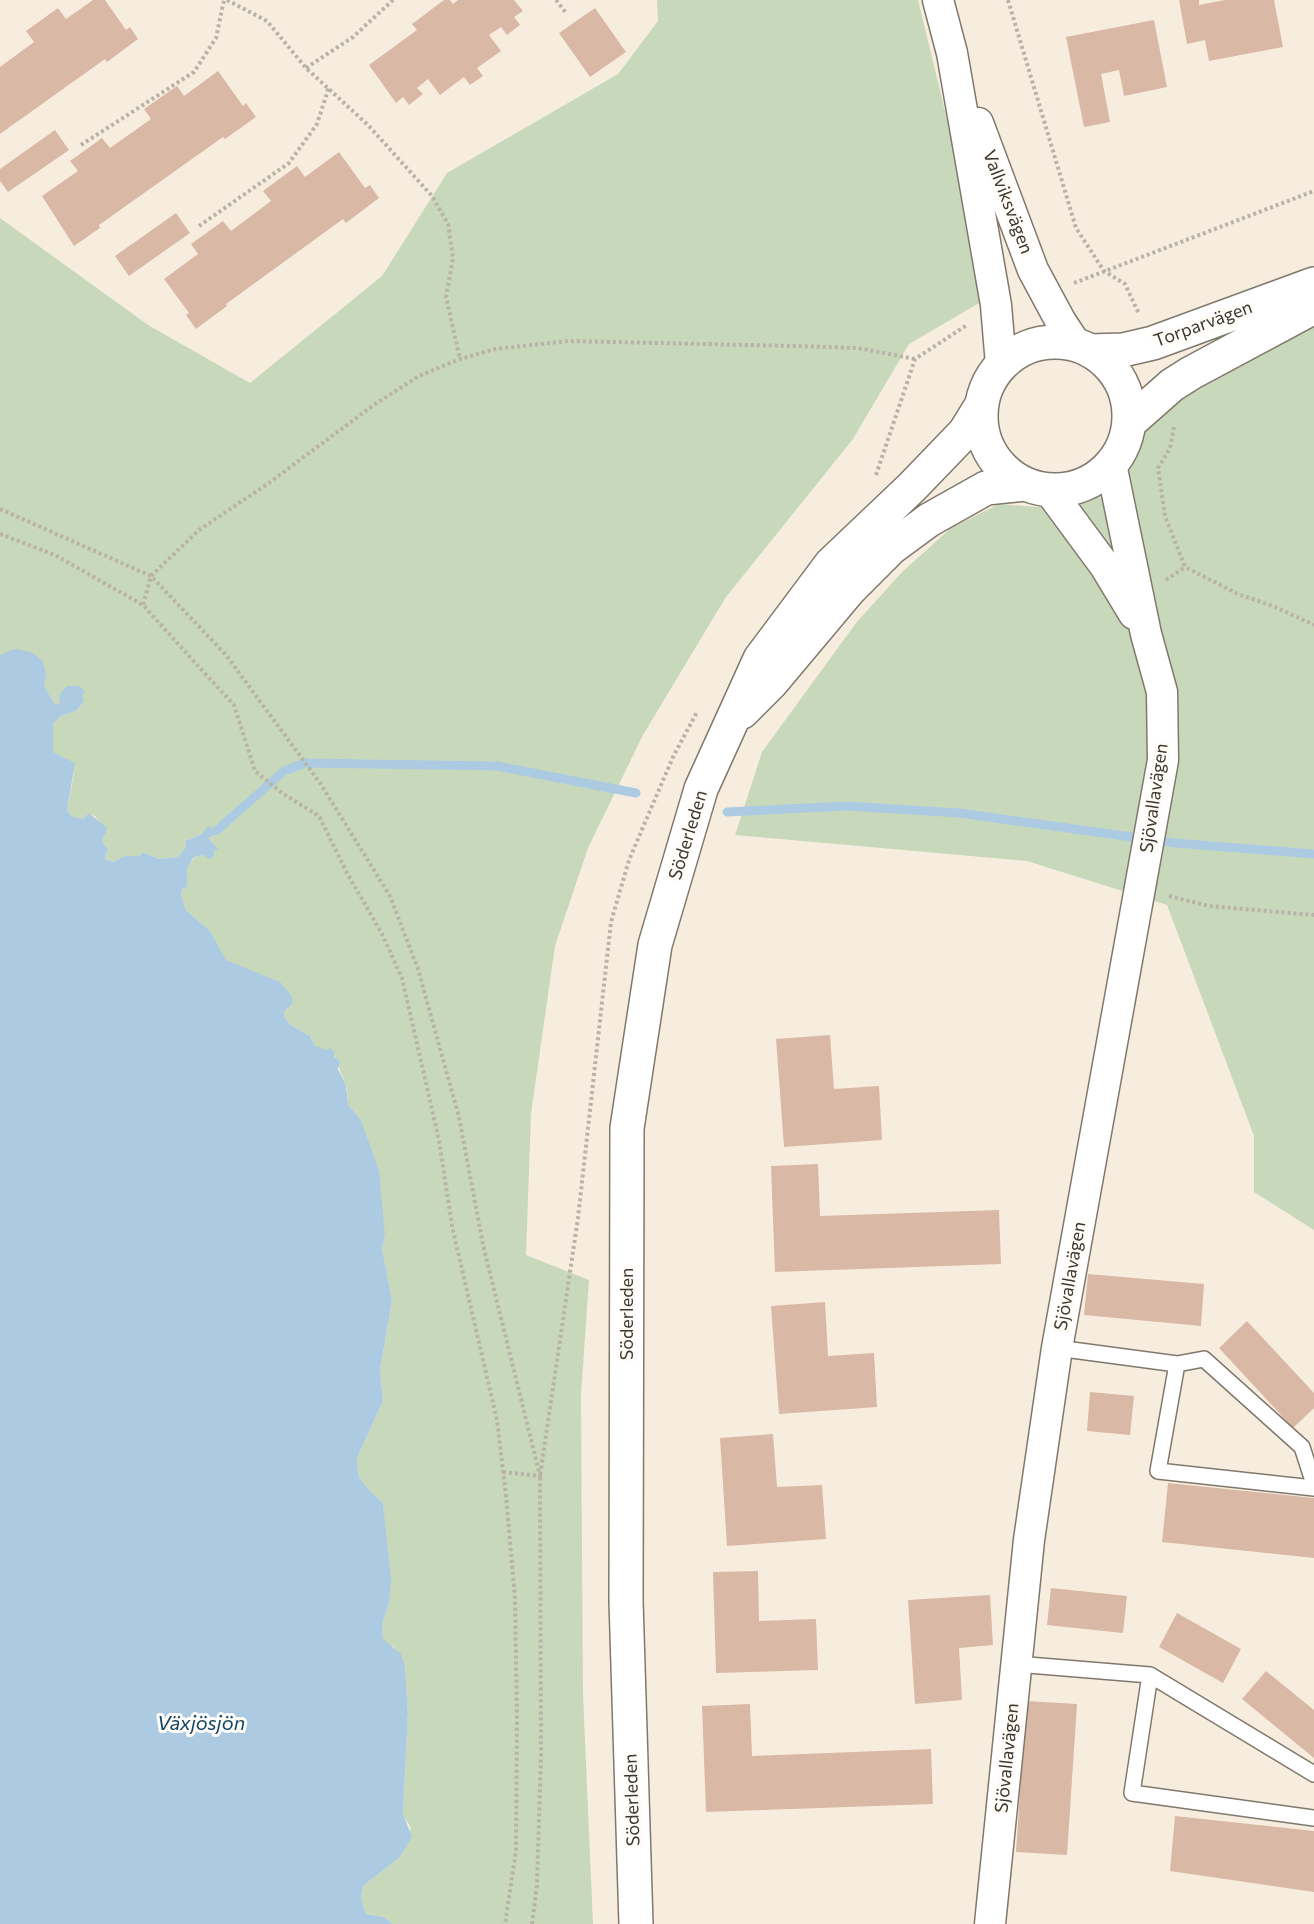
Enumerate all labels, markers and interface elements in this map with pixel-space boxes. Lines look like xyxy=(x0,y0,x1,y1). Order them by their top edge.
street label: Vallviksvägen xyxy=(978,147,1038,257)
street label: Torparvägen xyxy=(1151,296,1255,352)
street label: Sjövallavägen xyxy=(1136,742,1172,854)
street label: Söderleden xyxy=(664,788,712,882)
street label: Sjövallavägen xyxy=(1050,1220,1090,1332)
street label: Söderleden xyxy=(616,1268,638,1360)
street label: Sjövallavägen xyxy=(991,1702,1023,1814)
water label: Växjösjön xyxy=(157,1711,245,1735)
street label: Söderleden xyxy=(620,1753,644,1847)

